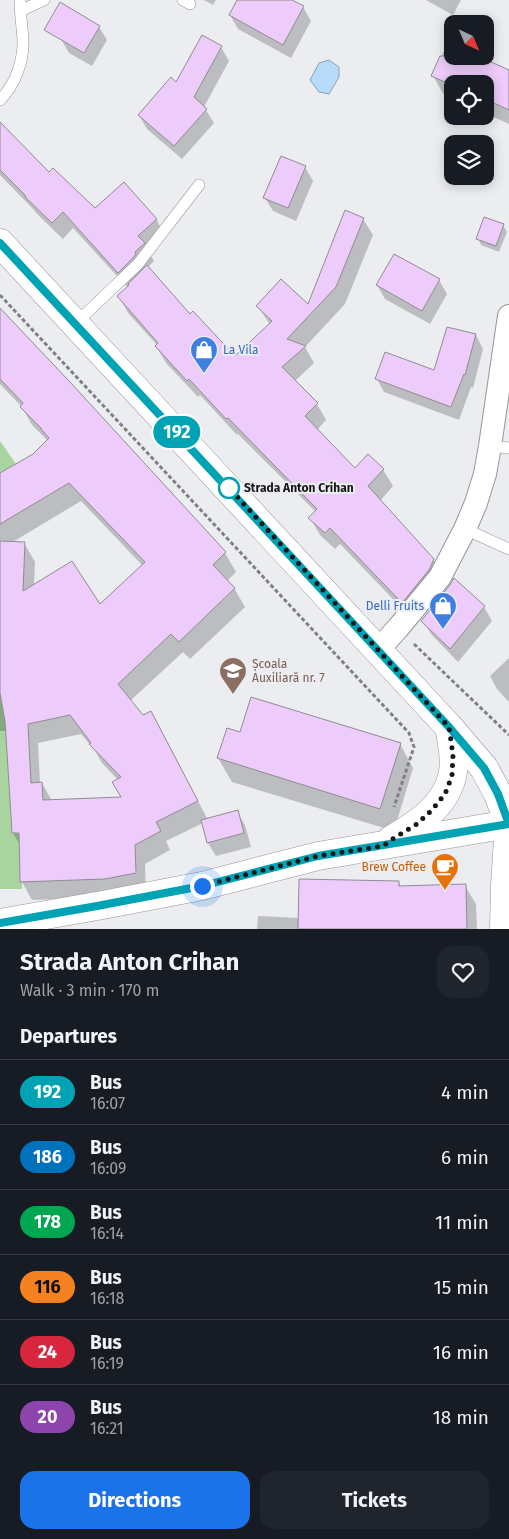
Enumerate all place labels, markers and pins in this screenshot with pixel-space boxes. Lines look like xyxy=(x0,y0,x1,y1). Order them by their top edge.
shop icon: La Vila xyxy=(189,335,219,374)
place label: La Vila xyxy=(223,343,259,357)
marker: Strada Anton Crihan xyxy=(218,477,240,499)
place label: Strada Anton Crihan xyxy=(244,481,354,495)
shop icon: Delli Fruits xyxy=(428,591,458,630)
place label: Delli Fruits xyxy=(366,599,424,613)
school or university icon: Școala Auxiliară nr. 7 xyxy=(218,656,248,695)
place label: Școala Auxiliară nr. 7 xyxy=(252,657,325,685)
cafe icon: Brew Coffee xyxy=(430,852,460,891)
place label: Brew Coffee xyxy=(362,860,426,874)

